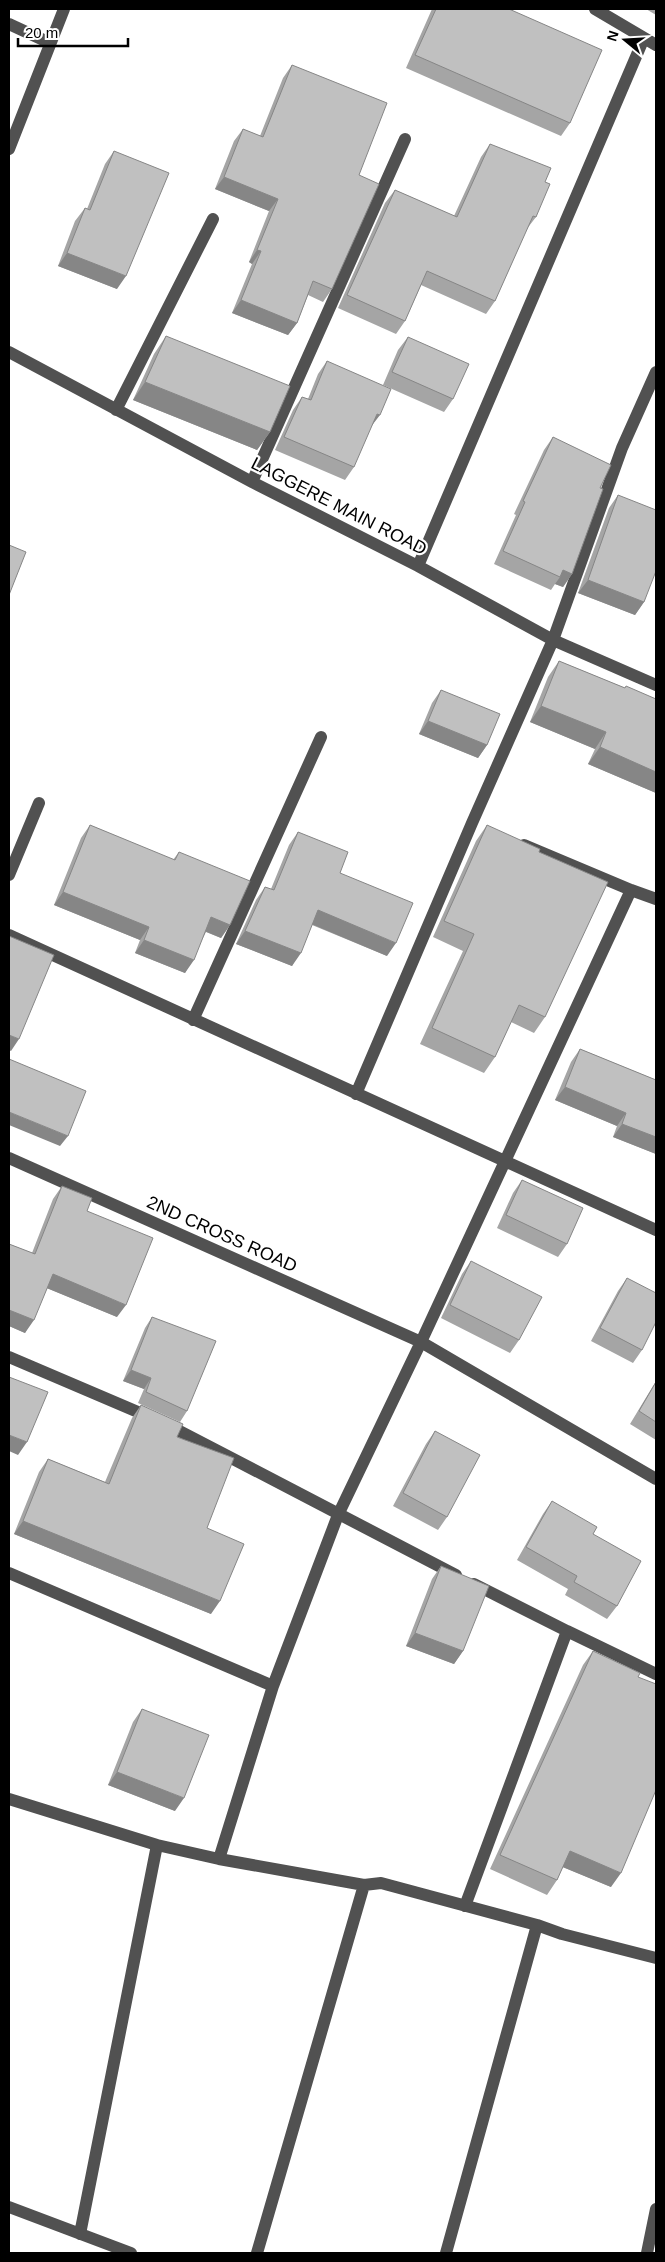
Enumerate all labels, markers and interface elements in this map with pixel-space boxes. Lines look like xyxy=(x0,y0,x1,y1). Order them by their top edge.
scale bar xyxy=(18,15,128,47)
north arrow xyxy=(600,15,650,65)
text: 20 m xyxy=(25,24,58,41)
text: N xyxy=(603,29,622,43)
street label: LAGGERE MAIN ROAD xyxy=(248,453,430,559)
street label: 2ND CROSS ROAD xyxy=(144,1192,300,1276)

